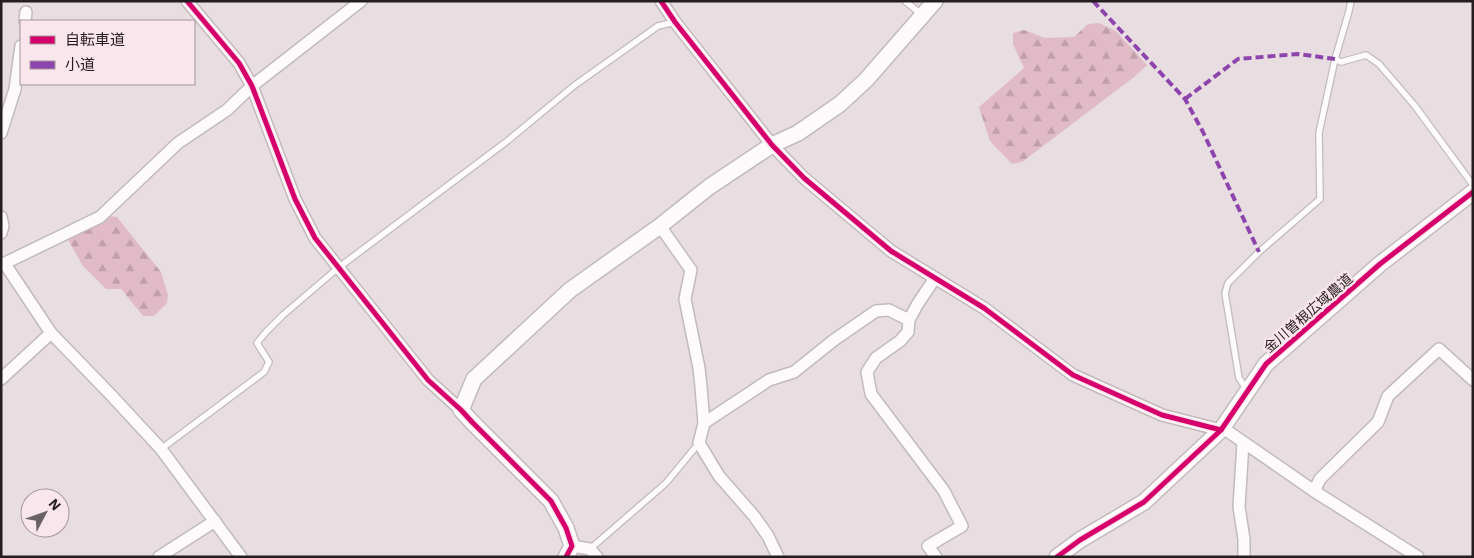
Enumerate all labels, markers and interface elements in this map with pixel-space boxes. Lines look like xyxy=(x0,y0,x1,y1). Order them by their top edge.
legend xyxy=(20,20,195,85)
text: 自転車道 xyxy=(65,30,125,49)
text: 小道 xyxy=(65,55,95,74)
street label: 金川曽根広域農道 xyxy=(1260,269,1356,357)
north arrow xyxy=(20,488,70,538)
text: N xyxy=(45,495,65,514)

